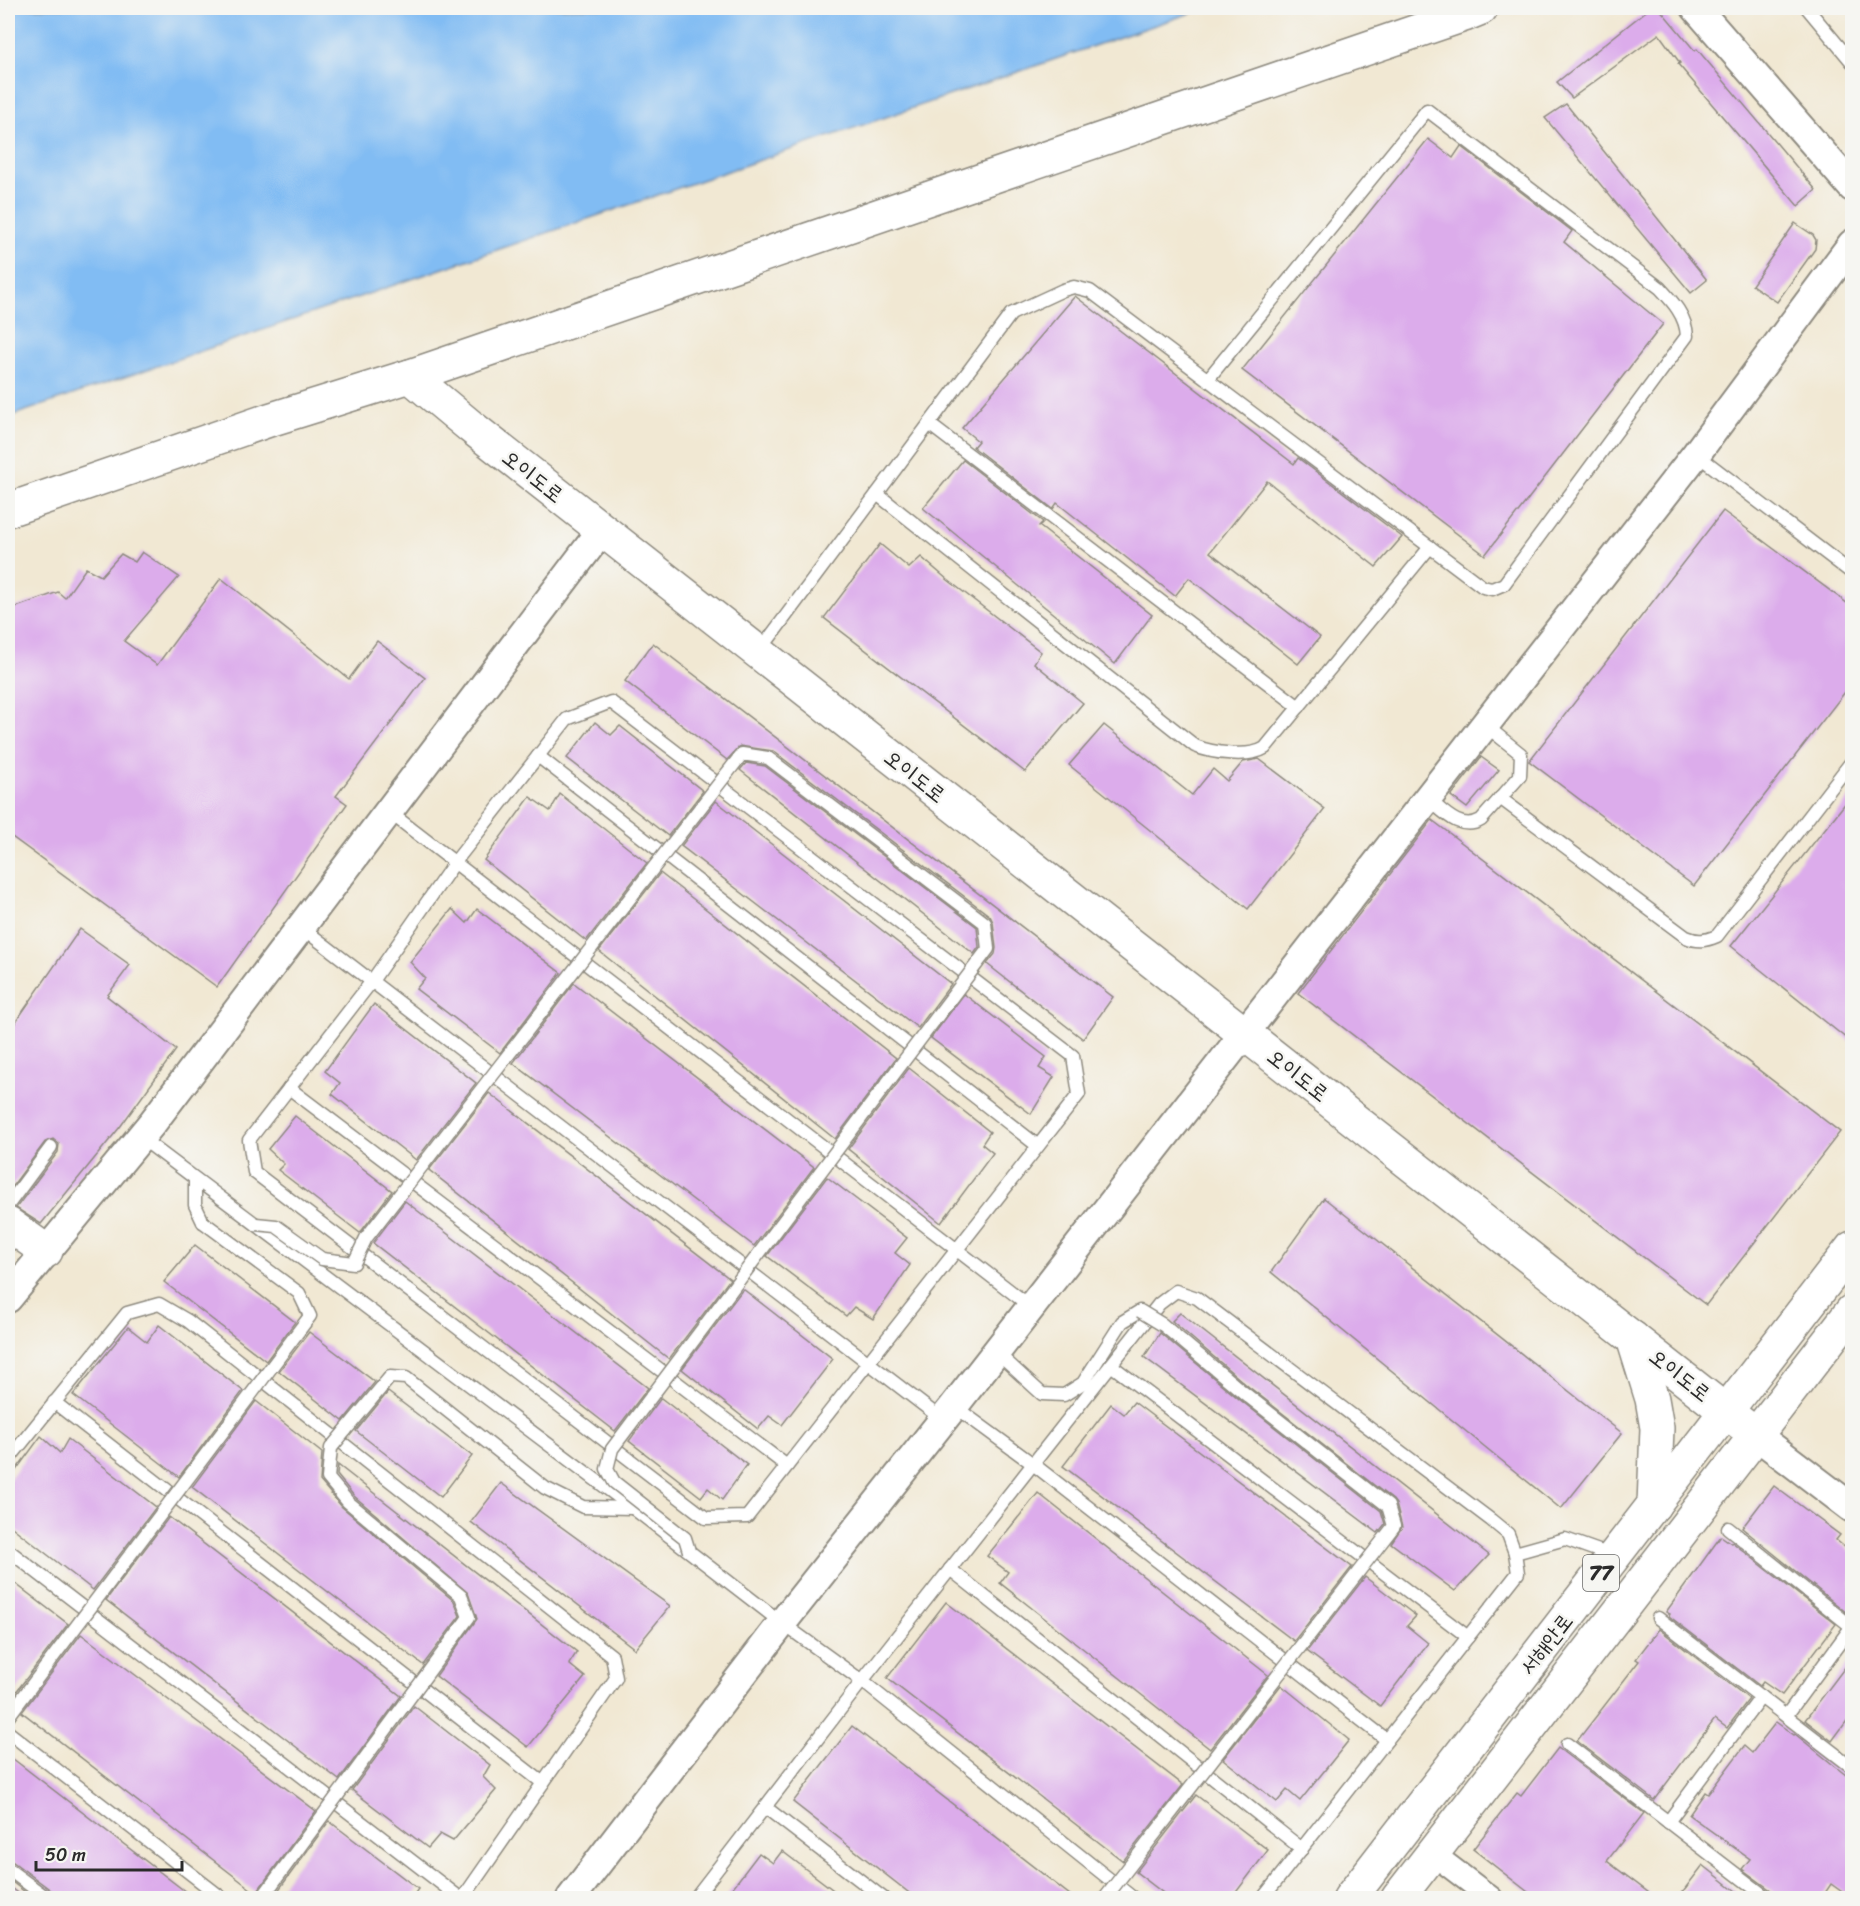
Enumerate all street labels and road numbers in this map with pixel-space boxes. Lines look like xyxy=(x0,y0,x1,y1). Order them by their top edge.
street label: 오이도로 xyxy=(493,439,573,513)
street label: 오이도로 xyxy=(875,739,955,813)
street label: 오이도로 xyxy=(1258,1038,1338,1112)
street label: 오이도로 xyxy=(1640,1338,1720,1412)
road number: 77 xyxy=(1583,1555,1619,1591)
street label: 서해안로 xyxy=(1509,1604,1583,1684)

